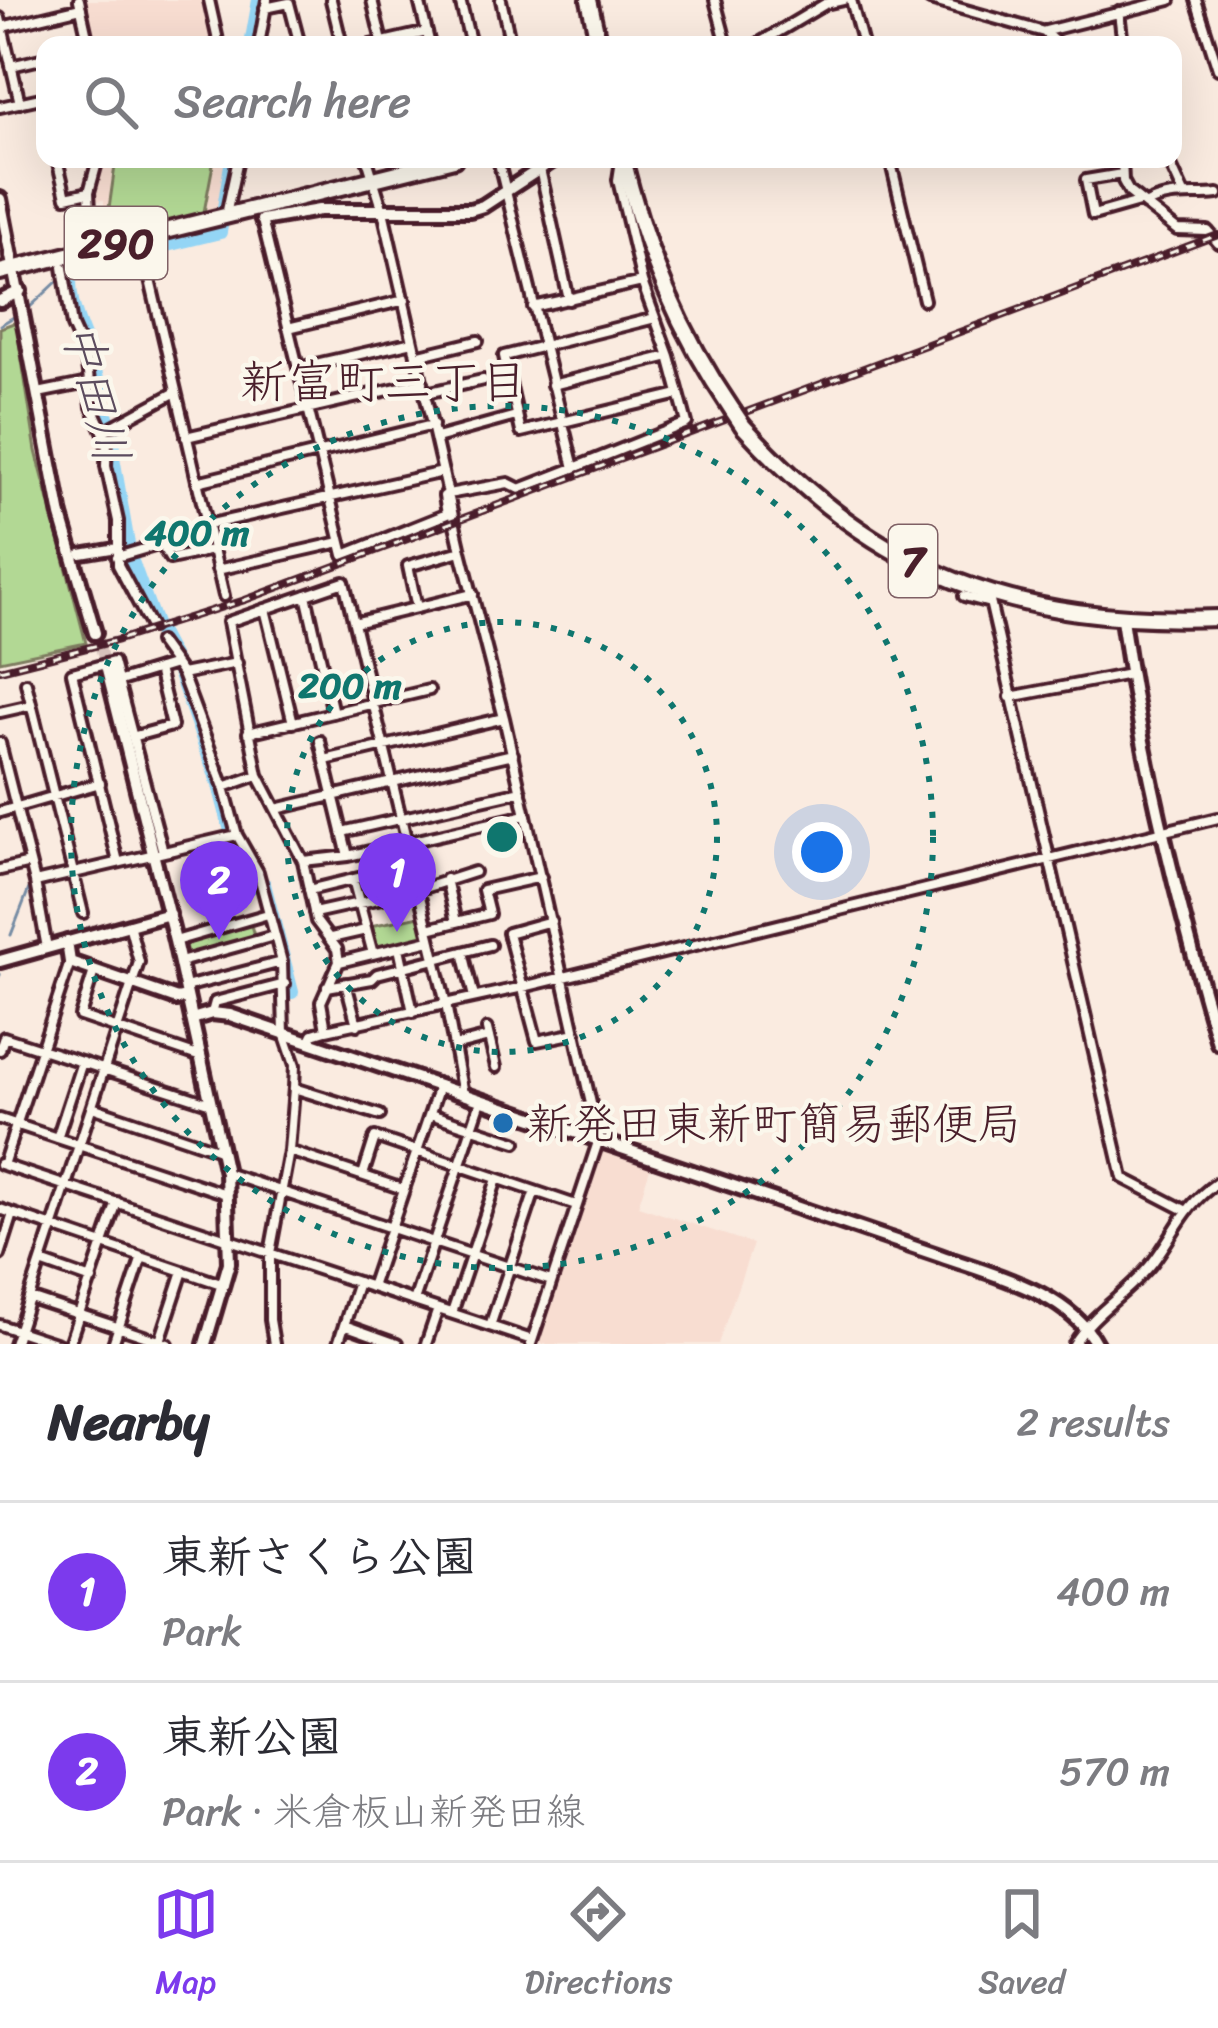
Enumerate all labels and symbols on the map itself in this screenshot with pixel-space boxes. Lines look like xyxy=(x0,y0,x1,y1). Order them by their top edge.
road number: 290 xyxy=(65,207,167,279)
water label: 中田川 xyxy=(38,312,155,472)
district label: 新富町三丁目 xyxy=(240,339,528,424)
text: 400 m xyxy=(144,501,250,565)
road number: 7 xyxy=(889,525,937,597)
text: 200 m xyxy=(298,654,402,718)
centre of rings xyxy=(481,816,523,858)
your location xyxy=(792,822,852,882)
pin: 1 xyxy=(358,833,436,932)
pin: 2 xyxy=(180,841,258,940)
place label: 新発田東新町簡易郵便局 xyxy=(527,1084,1022,1164)
marker: 新発田東新町簡易郵便局 xyxy=(490,1110,516,1136)

